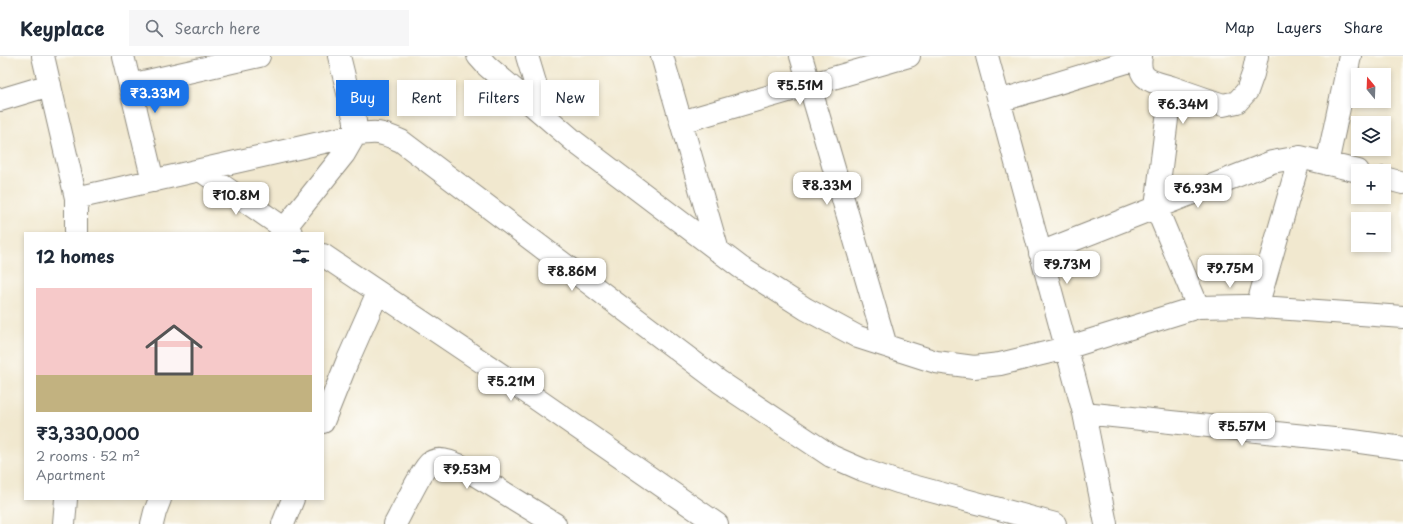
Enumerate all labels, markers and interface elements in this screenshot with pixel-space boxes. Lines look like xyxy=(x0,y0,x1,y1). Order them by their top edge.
search box xyxy=(129,10,409,46)
text: Keyplace xyxy=(20,14,105,42)
text: Search here xyxy=(175,16,260,39)
icon: search xyxy=(143,17,165,39)
text: Map xyxy=(1225,17,1255,38)
text: Layers xyxy=(1277,17,1322,38)
text: Share xyxy=(1344,17,1383,38)
north arrow xyxy=(1351,68,1391,108)
map controls xyxy=(1351,68,1391,252)
pin: ₹5.51M xyxy=(767,72,833,106)
text: ₹5.51M xyxy=(777,75,823,94)
pin: ₹3.33M xyxy=(122,80,188,114)
chip: Buy xyxy=(336,80,389,116)
chip: Rent xyxy=(397,80,456,116)
chip: Filters xyxy=(464,80,533,116)
chip: New xyxy=(541,80,599,116)
text: ₹3.33M xyxy=(130,83,180,102)
pin: ₹6.34M xyxy=(1150,91,1216,125)
text: ₹6.34M xyxy=(1158,94,1208,113)
button: layers xyxy=(1351,116,1391,156)
button: + xyxy=(1351,164,1391,204)
pin: ₹8.33M xyxy=(794,172,860,206)
text: ₹8.33M xyxy=(802,175,852,194)
pin: ₹6.93M xyxy=(1165,175,1231,209)
text: ₹6.93M xyxy=(1174,178,1222,197)
pin: ₹10.8M xyxy=(203,182,269,216)
text: ₹10.8M xyxy=(212,185,260,204)
button: − xyxy=(1351,212,1391,252)
text: 12 homes xyxy=(36,243,114,269)
icon: filters xyxy=(290,245,312,267)
pin: ₹9.73M xyxy=(1034,251,1100,285)
text: ₹9.73M xyxy=(1043,254,1091,273)
pin: ₹9.75M xyxy=(1197,255,1263,289)
pin: ₹8.86M xyxy=(539,258,605,292)
text: ₹9.75M xyxy=(1206,258,1254,277)
text: ₹8.86M xyxy=(547,261,597,280)
icon: home xyxy=(138,314,210,386)
pin: ₹5.21M xyxy=(478,368,544,402)
text: ₹5.21M xyxy=(487,371,535,390)
pin: ₹5.57M xyxy=(1209,413,1275,447)
text: ₹5.57M xyxy=(1218,416,1266,435)
text: ₹3,330,000 xyxy=(36,420,139,446)
text: 2 rooms · 52 m² xyxy=(36,446,140,465)
pin: ₹9.53M xyxy=(434,456,500,490)
text: ₹9.53M xyxy=(443,459,491,478)
text: Apartment xyxy=(36,465,105,484)

